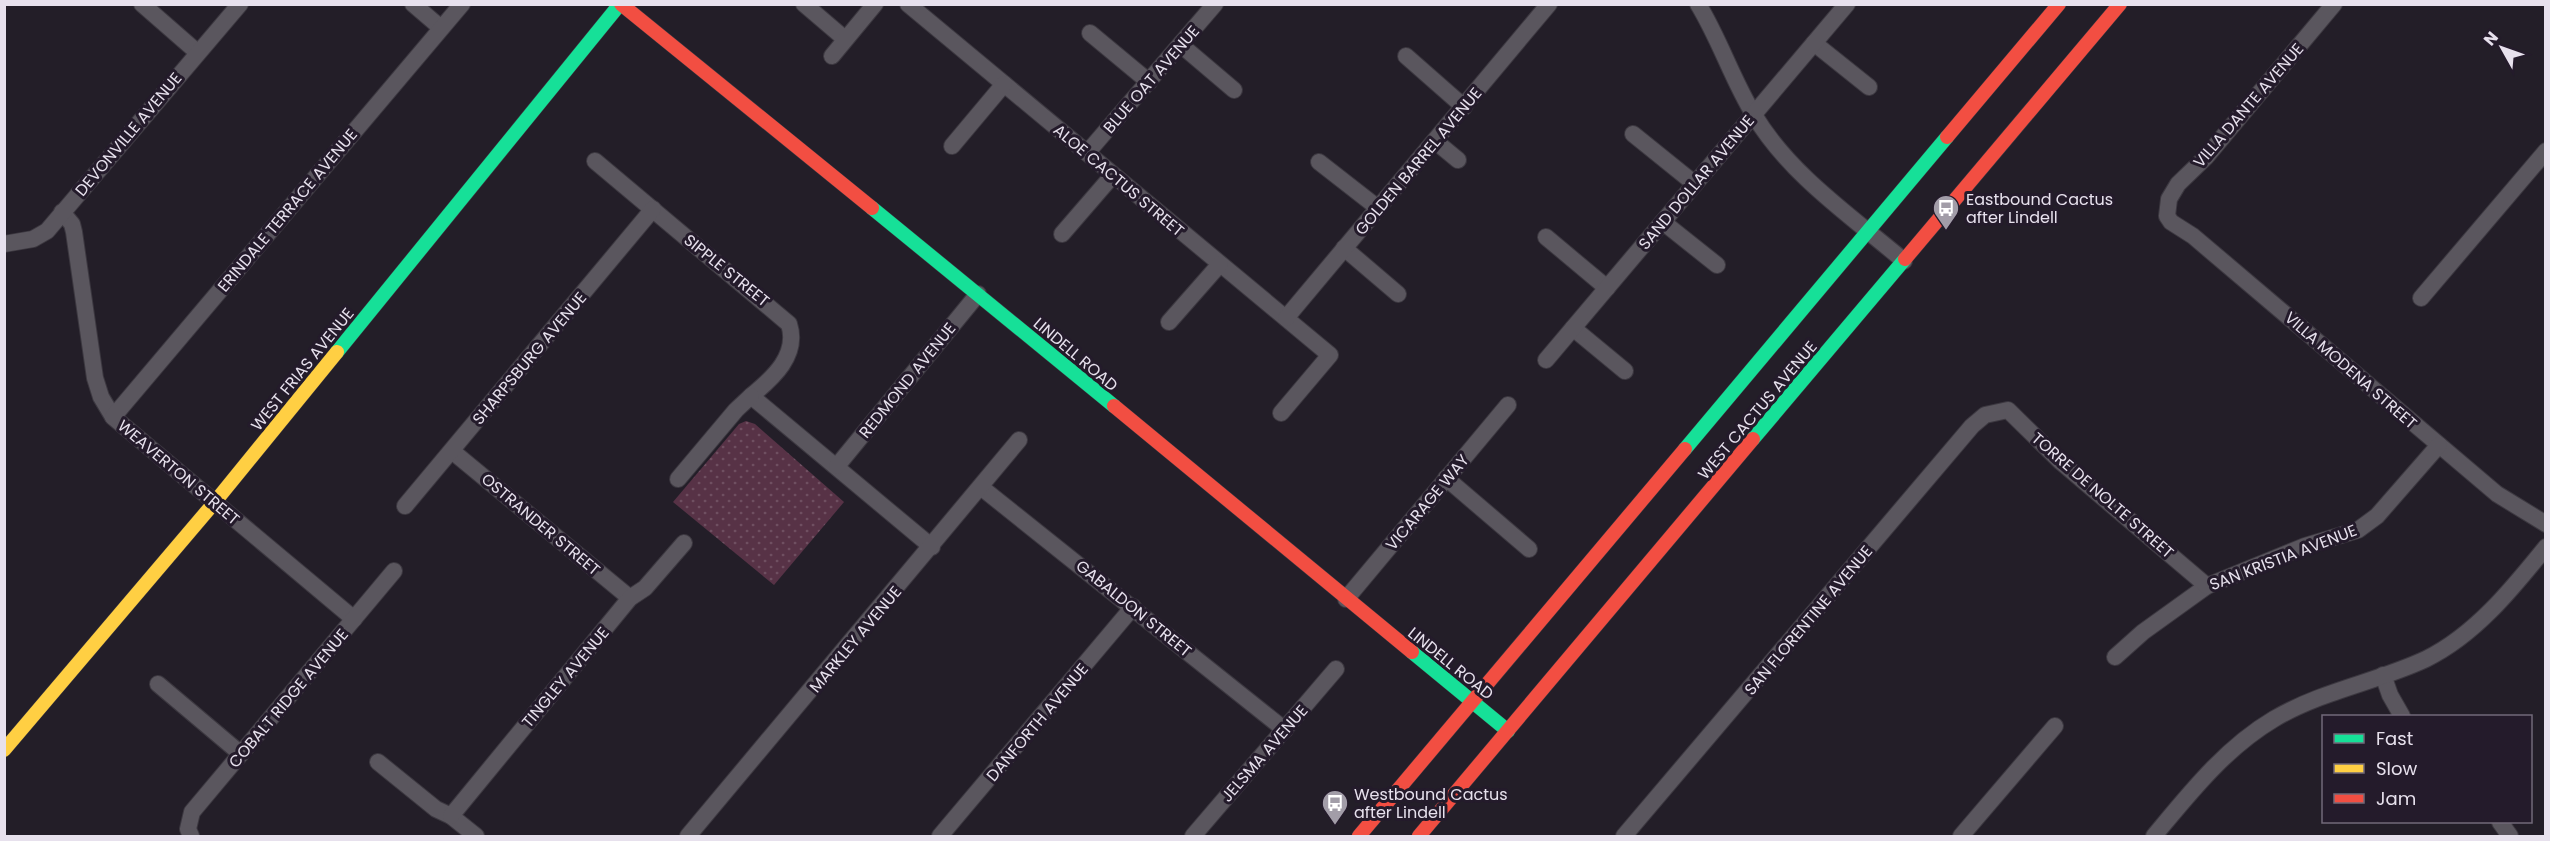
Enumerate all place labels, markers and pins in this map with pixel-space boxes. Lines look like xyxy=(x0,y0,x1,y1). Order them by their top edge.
place label: Eastbound Cactus after Lindell xyxy=(1966,188,2113,229)
bus stop icon: Eastbound Cactus after Lindell xyxy=(1931,193,1961,231)
place label: Westbound Cactus after Lindell xyxy=(1354,783,1508,824)
bus stop icon: Westbound Cactus after Lindell xyxy=(1320,788,1350,826)

